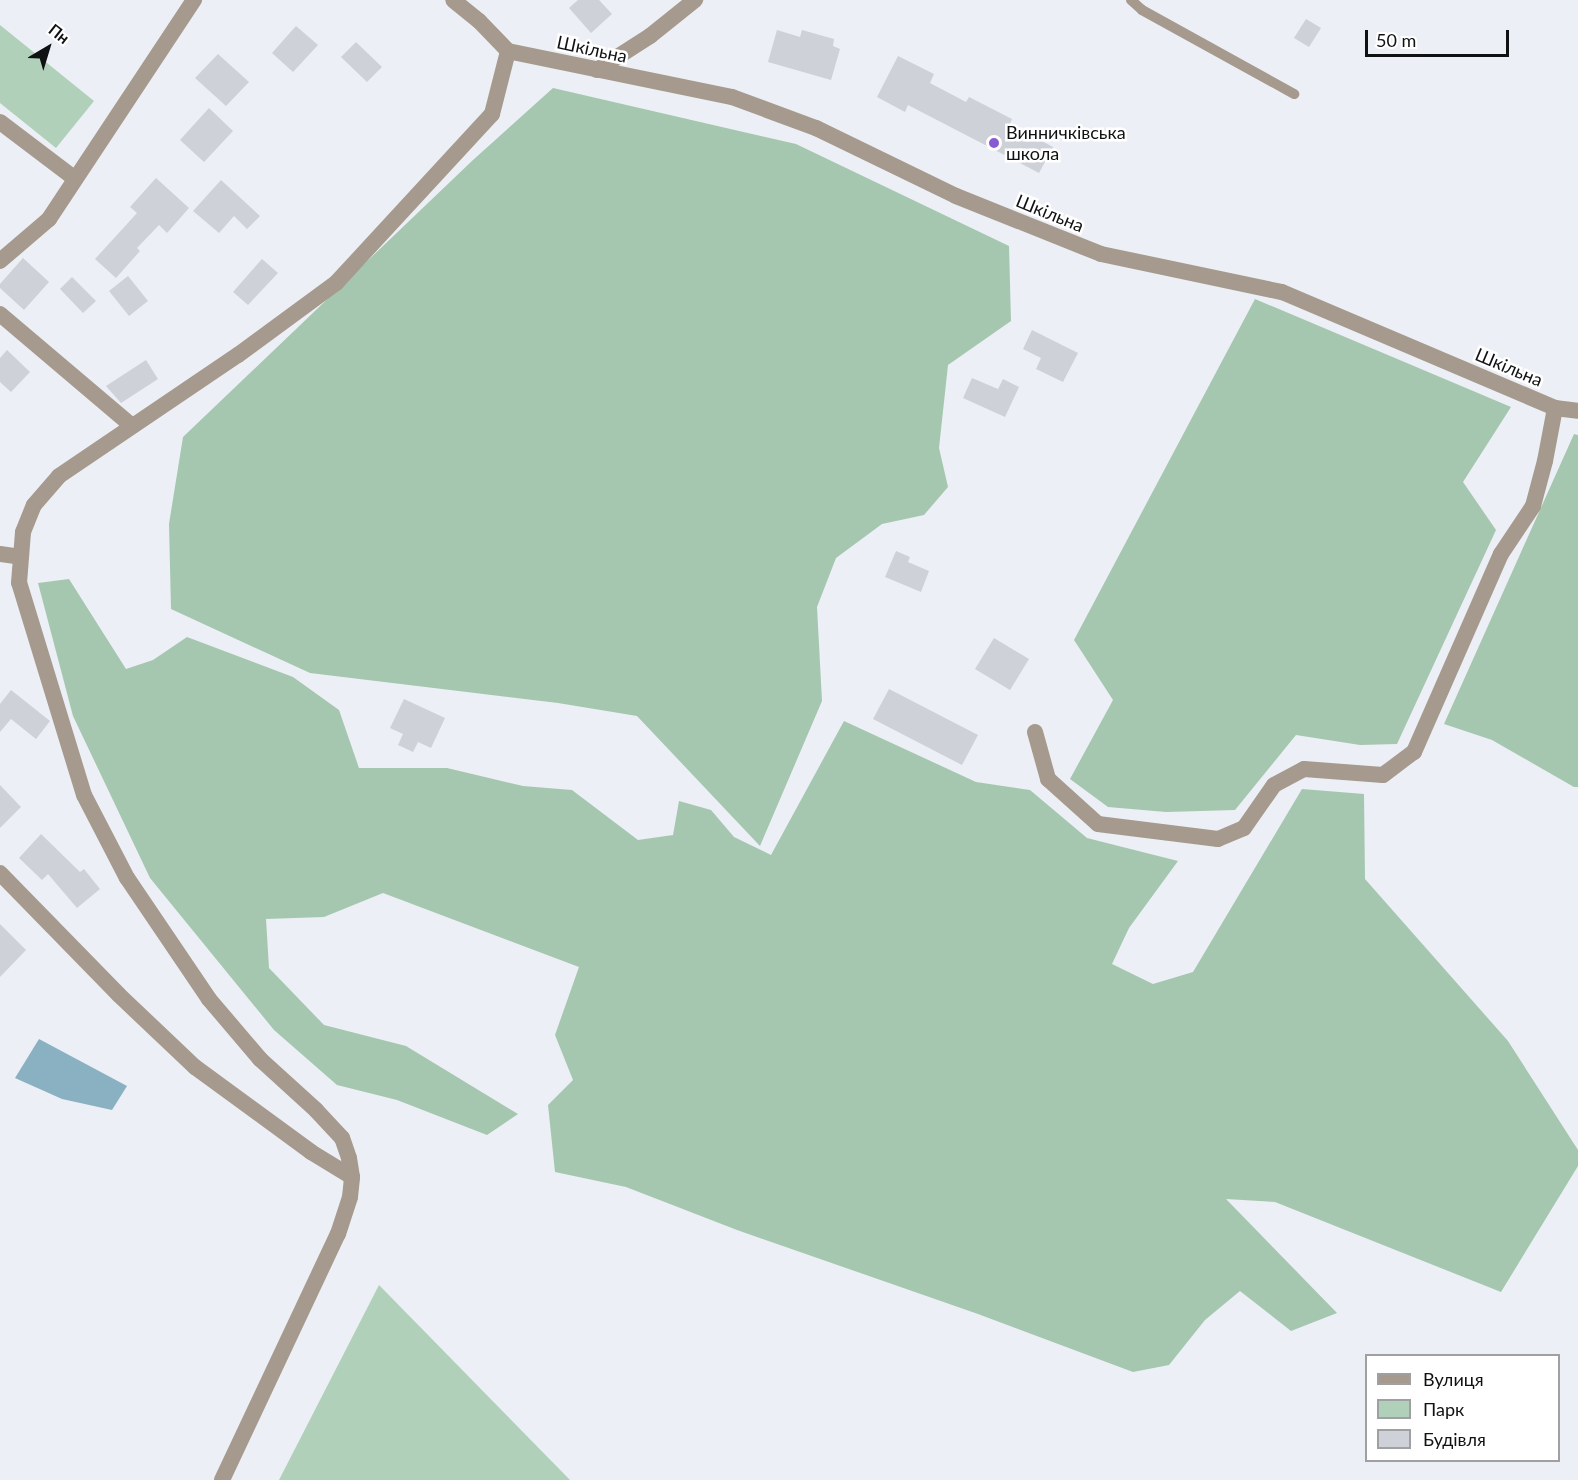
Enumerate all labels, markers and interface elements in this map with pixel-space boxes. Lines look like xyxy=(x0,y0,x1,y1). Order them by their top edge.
north arrow xyxy=(18,18,78,78)
scale bar xyxy=(1368,18,1512,56)
text: Пн xyxy=(45,19,73,47)
text: 50 m xyxy=(1376,29,1416,51)
street label: Шкільна xyxy=(555,31,629,67)
place label: Винничківська школа xyxy=(1006,122,1126,164)
marker: Винничківська школа xyxy=(987,136,1001,150)
street label: Шкільна xyxy=(1013,190,1087,236)
street label: Шкільна xyxy=(1472,343,1546,391)
legend xyxy=(1365,1354,1560,1462)
text: Вулиця xyxy=(1423,1368,1484,1390)
text: Парк xyxy=(1423,1398,1464,1420)
text: Будівля xyxy=(1423,1428,1486,1450)

